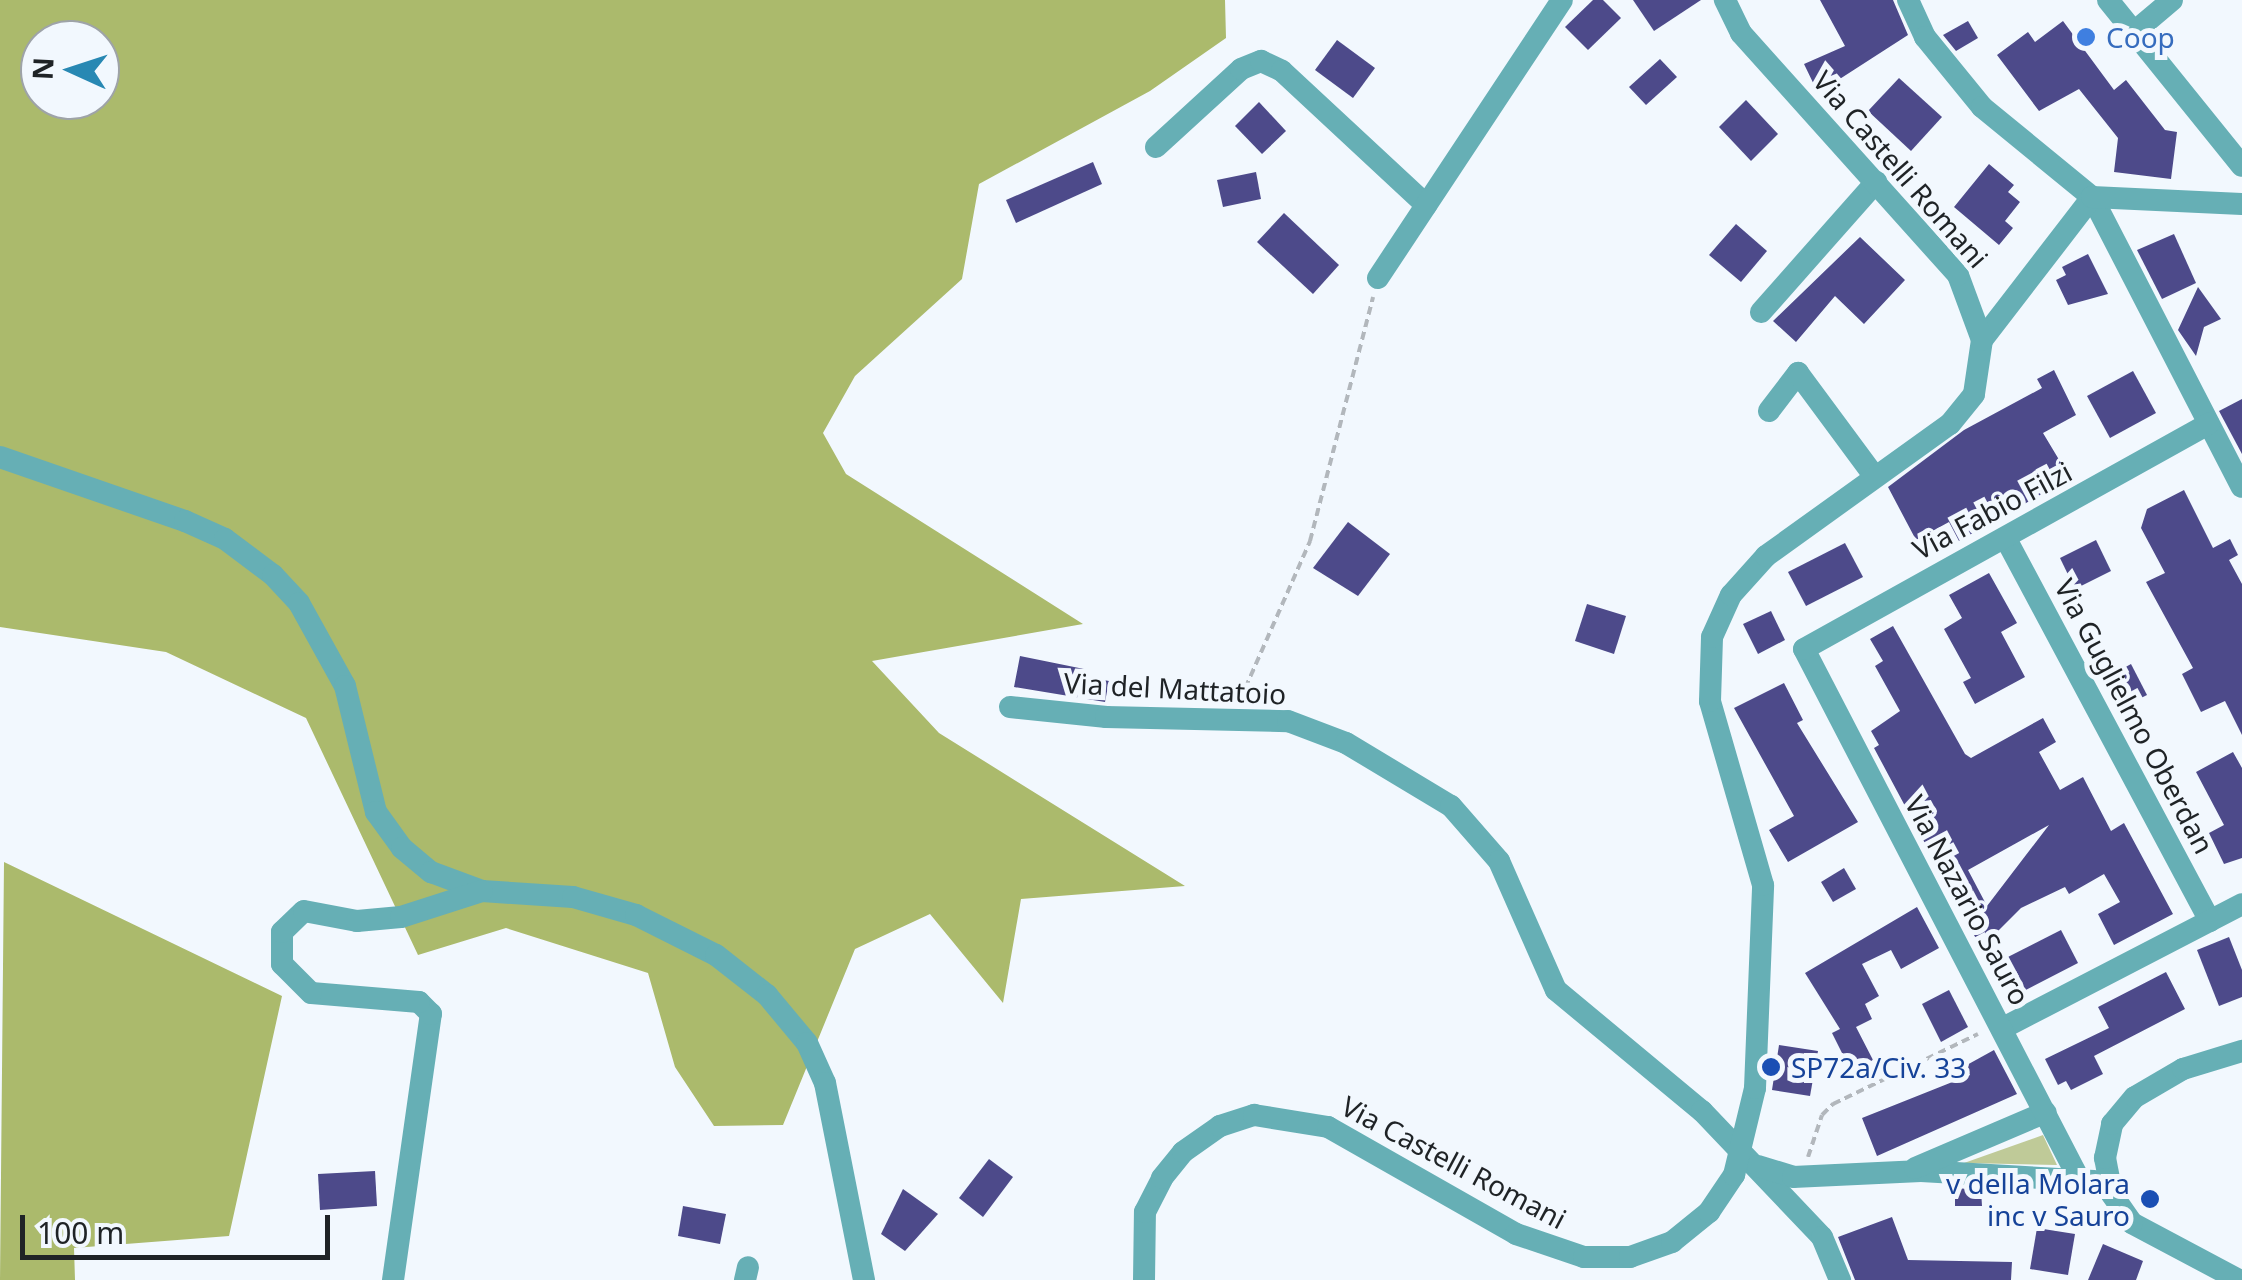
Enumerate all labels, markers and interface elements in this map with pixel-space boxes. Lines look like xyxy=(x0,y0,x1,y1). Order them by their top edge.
north arrow xyxy=(20,20,120,120)
place label: Coop xyxy=(2106,20,2175,54)
marker: Coop xyxy=(2075,26,2097,48)
text: N xyxy=(22,56,62,81)
street label: Via Castelli Romani xyxy=(1806,64,1996,274)
street label: Via Fabio Filzi xyxy=(1907,454,2077,566)
street label: Via Guglielmo Oberdan xyxy=(2048,573,2222,859)
street label: Via del Mattatoio xyxy=(1063,665,1287,711)
street label: Via Nazario Sauro xyxy=(1899,790,2037,1010)
place label: SP72a/Civ. 33 xyxy=(1791,1050,1966,1084)
marker: SP72a/Civ. 33 xyxy=(1760,1056,1782,1078)
street label: Via Castelli Romani xyxy=(1336,1089,1572,1235)
place label: v della Molara inc v Sauro xyxy=(1946,1166,2130,1232)
marker: v della Molara inc v Sauro xyxy=(2139,1188,2161,1210)
scale bar xyxy=(25,1195,335,1257)
text: 100 m xyxy=(37,1212,124,1253)

